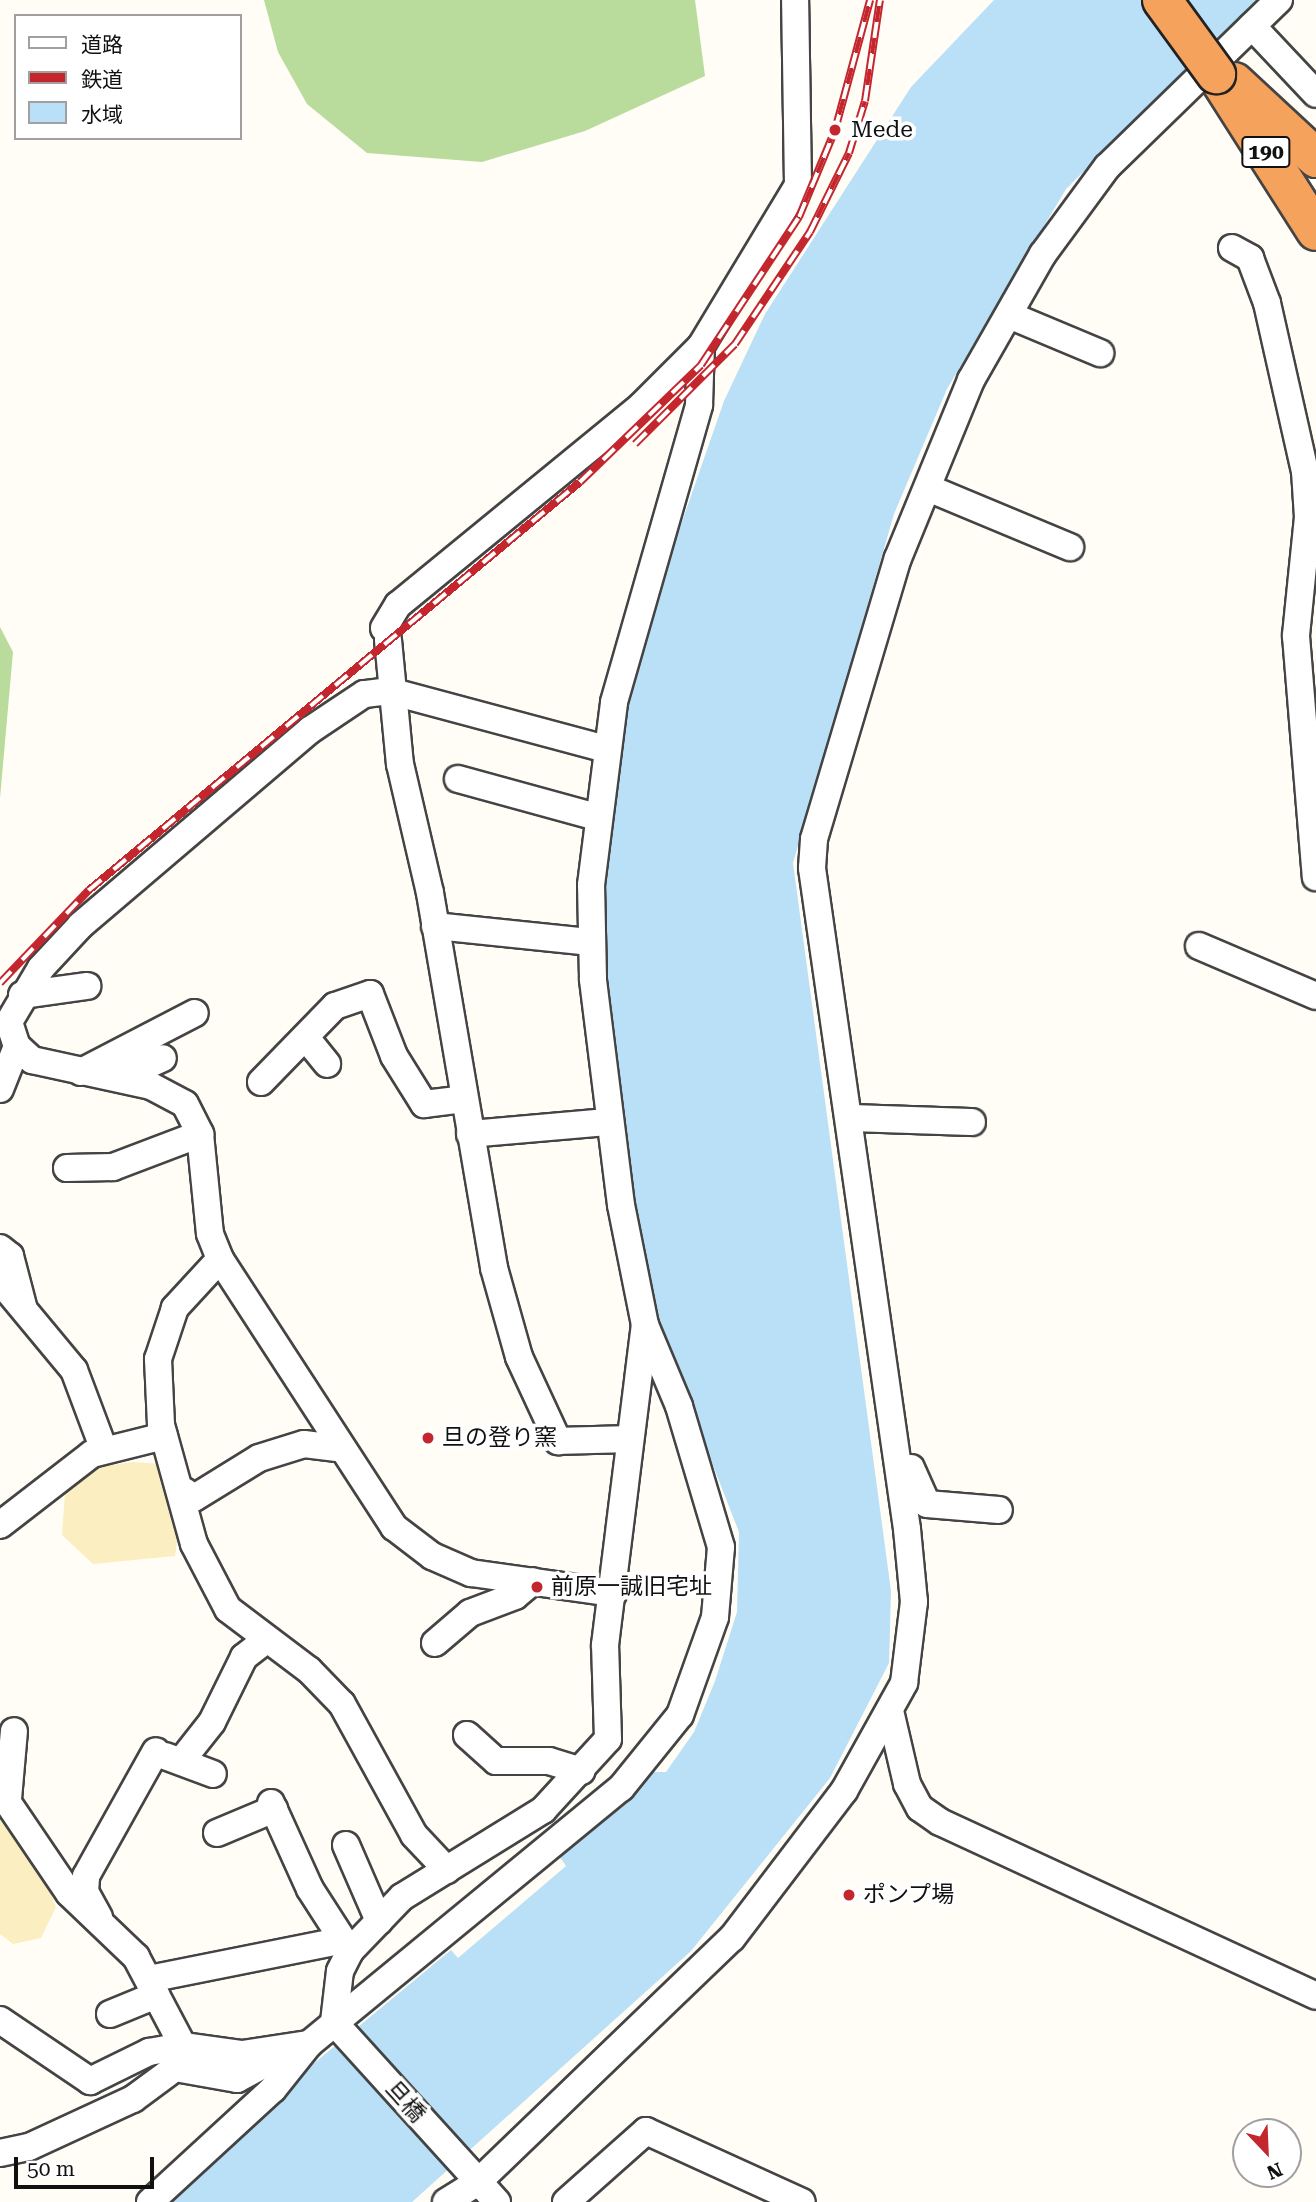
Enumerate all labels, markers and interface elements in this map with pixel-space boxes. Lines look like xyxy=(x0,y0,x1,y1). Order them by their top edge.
legend xyxy=(14,14,242,140)
text: 道路 xyxy=(81,33,123,57)
text: 鉄道 xyxy=(81,68,123,92)
text: 水域 xyxy=(81,103,123,127)
place label: Mede xyxy=(851,116,913,144)
marker: Mede xyxy=(825,120,845,140)
road number: 190 xyxy=(1240,134,1292,170)
place label: 旦の登り窯 xyxy=(442,1424,557,1452)
marker: 旦の登り窯 xyxy=(420,1430,436,1446)
place label: 前原一誠旧宅址 xyxy=(551,1573,712,1601)
marker: 前原一誠旧宅址 xyxy=(529,1579,545,1595)
place label: ポンプ場 xyxy=(863,1881,955,1909)
marker: ポンプ場 xyxy=(841,1887,857,1903)
street label: 旦橋 xyxy=(379,2076,431,2128)
north arrow xyxy=(1232,2118,1302,2188)
scale bar xyxy=(18,2142,158,2186)
text: 50 m xyxy=(27,2157,75,2181)
text: N xyxy=(1263,2158,1286,2184)

